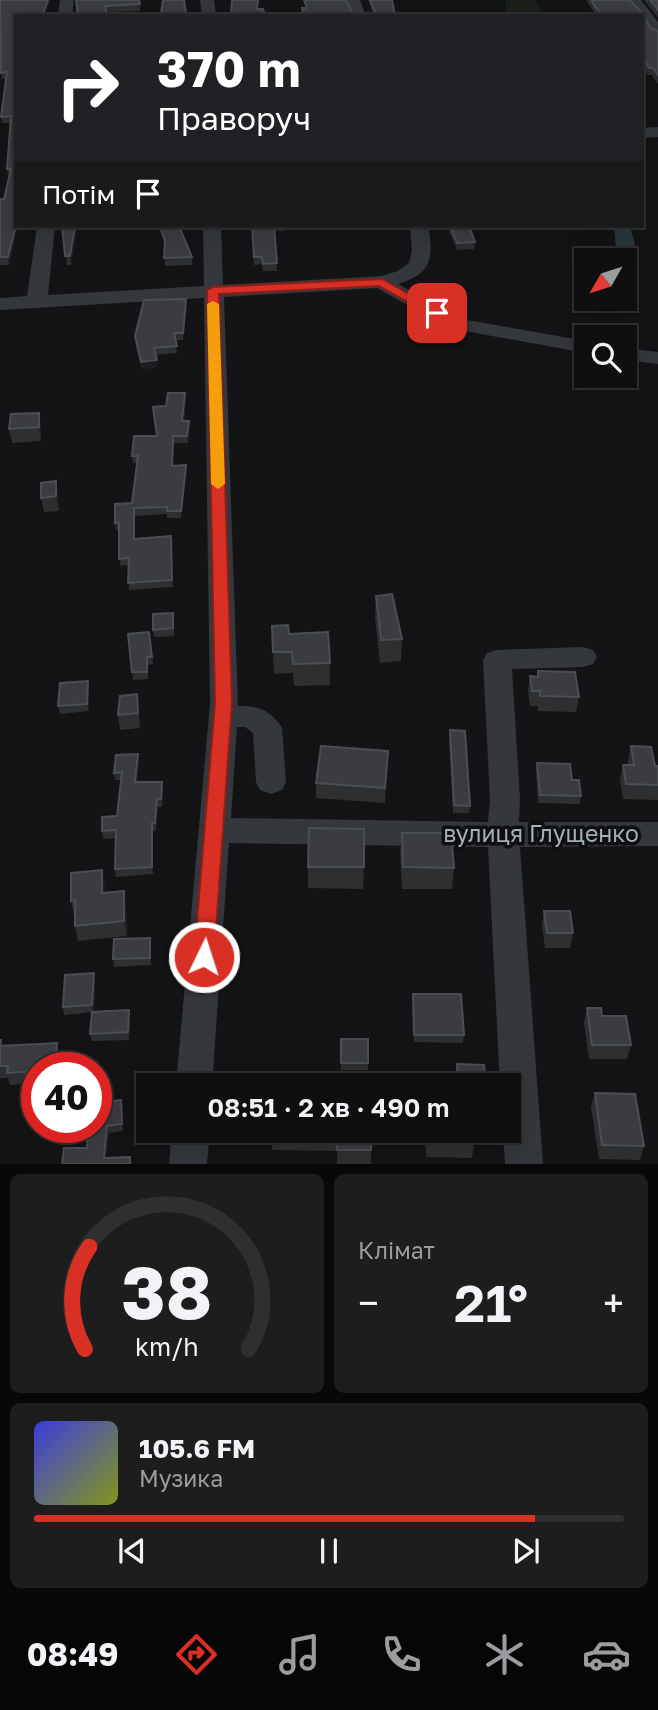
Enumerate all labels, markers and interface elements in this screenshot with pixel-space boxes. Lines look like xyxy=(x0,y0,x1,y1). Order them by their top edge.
text: 370 m xyxy=(157,39,301,98)
icon: right xyxy=(42,42,133,133)
text: Праворуч xyxy=(157,99,311,137)
icon: arrive xyxy=(129,175,167,213)
text: Потім xyxy=(42,179,115,210)
north arrow xyxy=(574,248,637,312)
map controls xyxy=(574,248,637,388)
pin xyxy=(407,283,467,343)
icon: arrive xyxy=(418,294,456,332)
button: search xyxy=(574,325,637,388)
street label: вулиця Глущенко xyxy=(443,819,639,847)
position arrow xyxy=(167,920,241,994)
speed limit sign: 40 xyxy=(21,1052,112,1143)
text: 08:51 · 2 хв · 490 m xyxy=(207,1092,450,1123)
text: Клімат xyxy=(358,1236,435,1264)
text: 38 xyxy=(122,1249,213,1336)
text: 21° xyxy=(454,1271,528,1333)
text: − xyxy=(358,1280,379,1325)
text: + xyxy=(603,1280,624,1325)
text: km/h xyxy=(135,1331,199,1362)
text: 105.6 FM xyxy=(139,1433,255,1464)
text: Музика xyxy=(139,1464,223,1492)
icon: previous xyxy=(113,1532,151,1570)
icon: pause xyxy=(310,1532,348,1570)
icon: next xyxy=(507,1532,545,1570)
icon: directions xyxy=(172,1630,221,1679)
icon: music xyxy=(275,1630,324,1679)
icon: phone xyxy=(377,1630,426,1679)
icon: climate xyxy=(480,1630,529,1679)
icon: car xyxy=(582,1630,631,1679)
text: 08:49 xyxy=(27,1635,119,1673)

